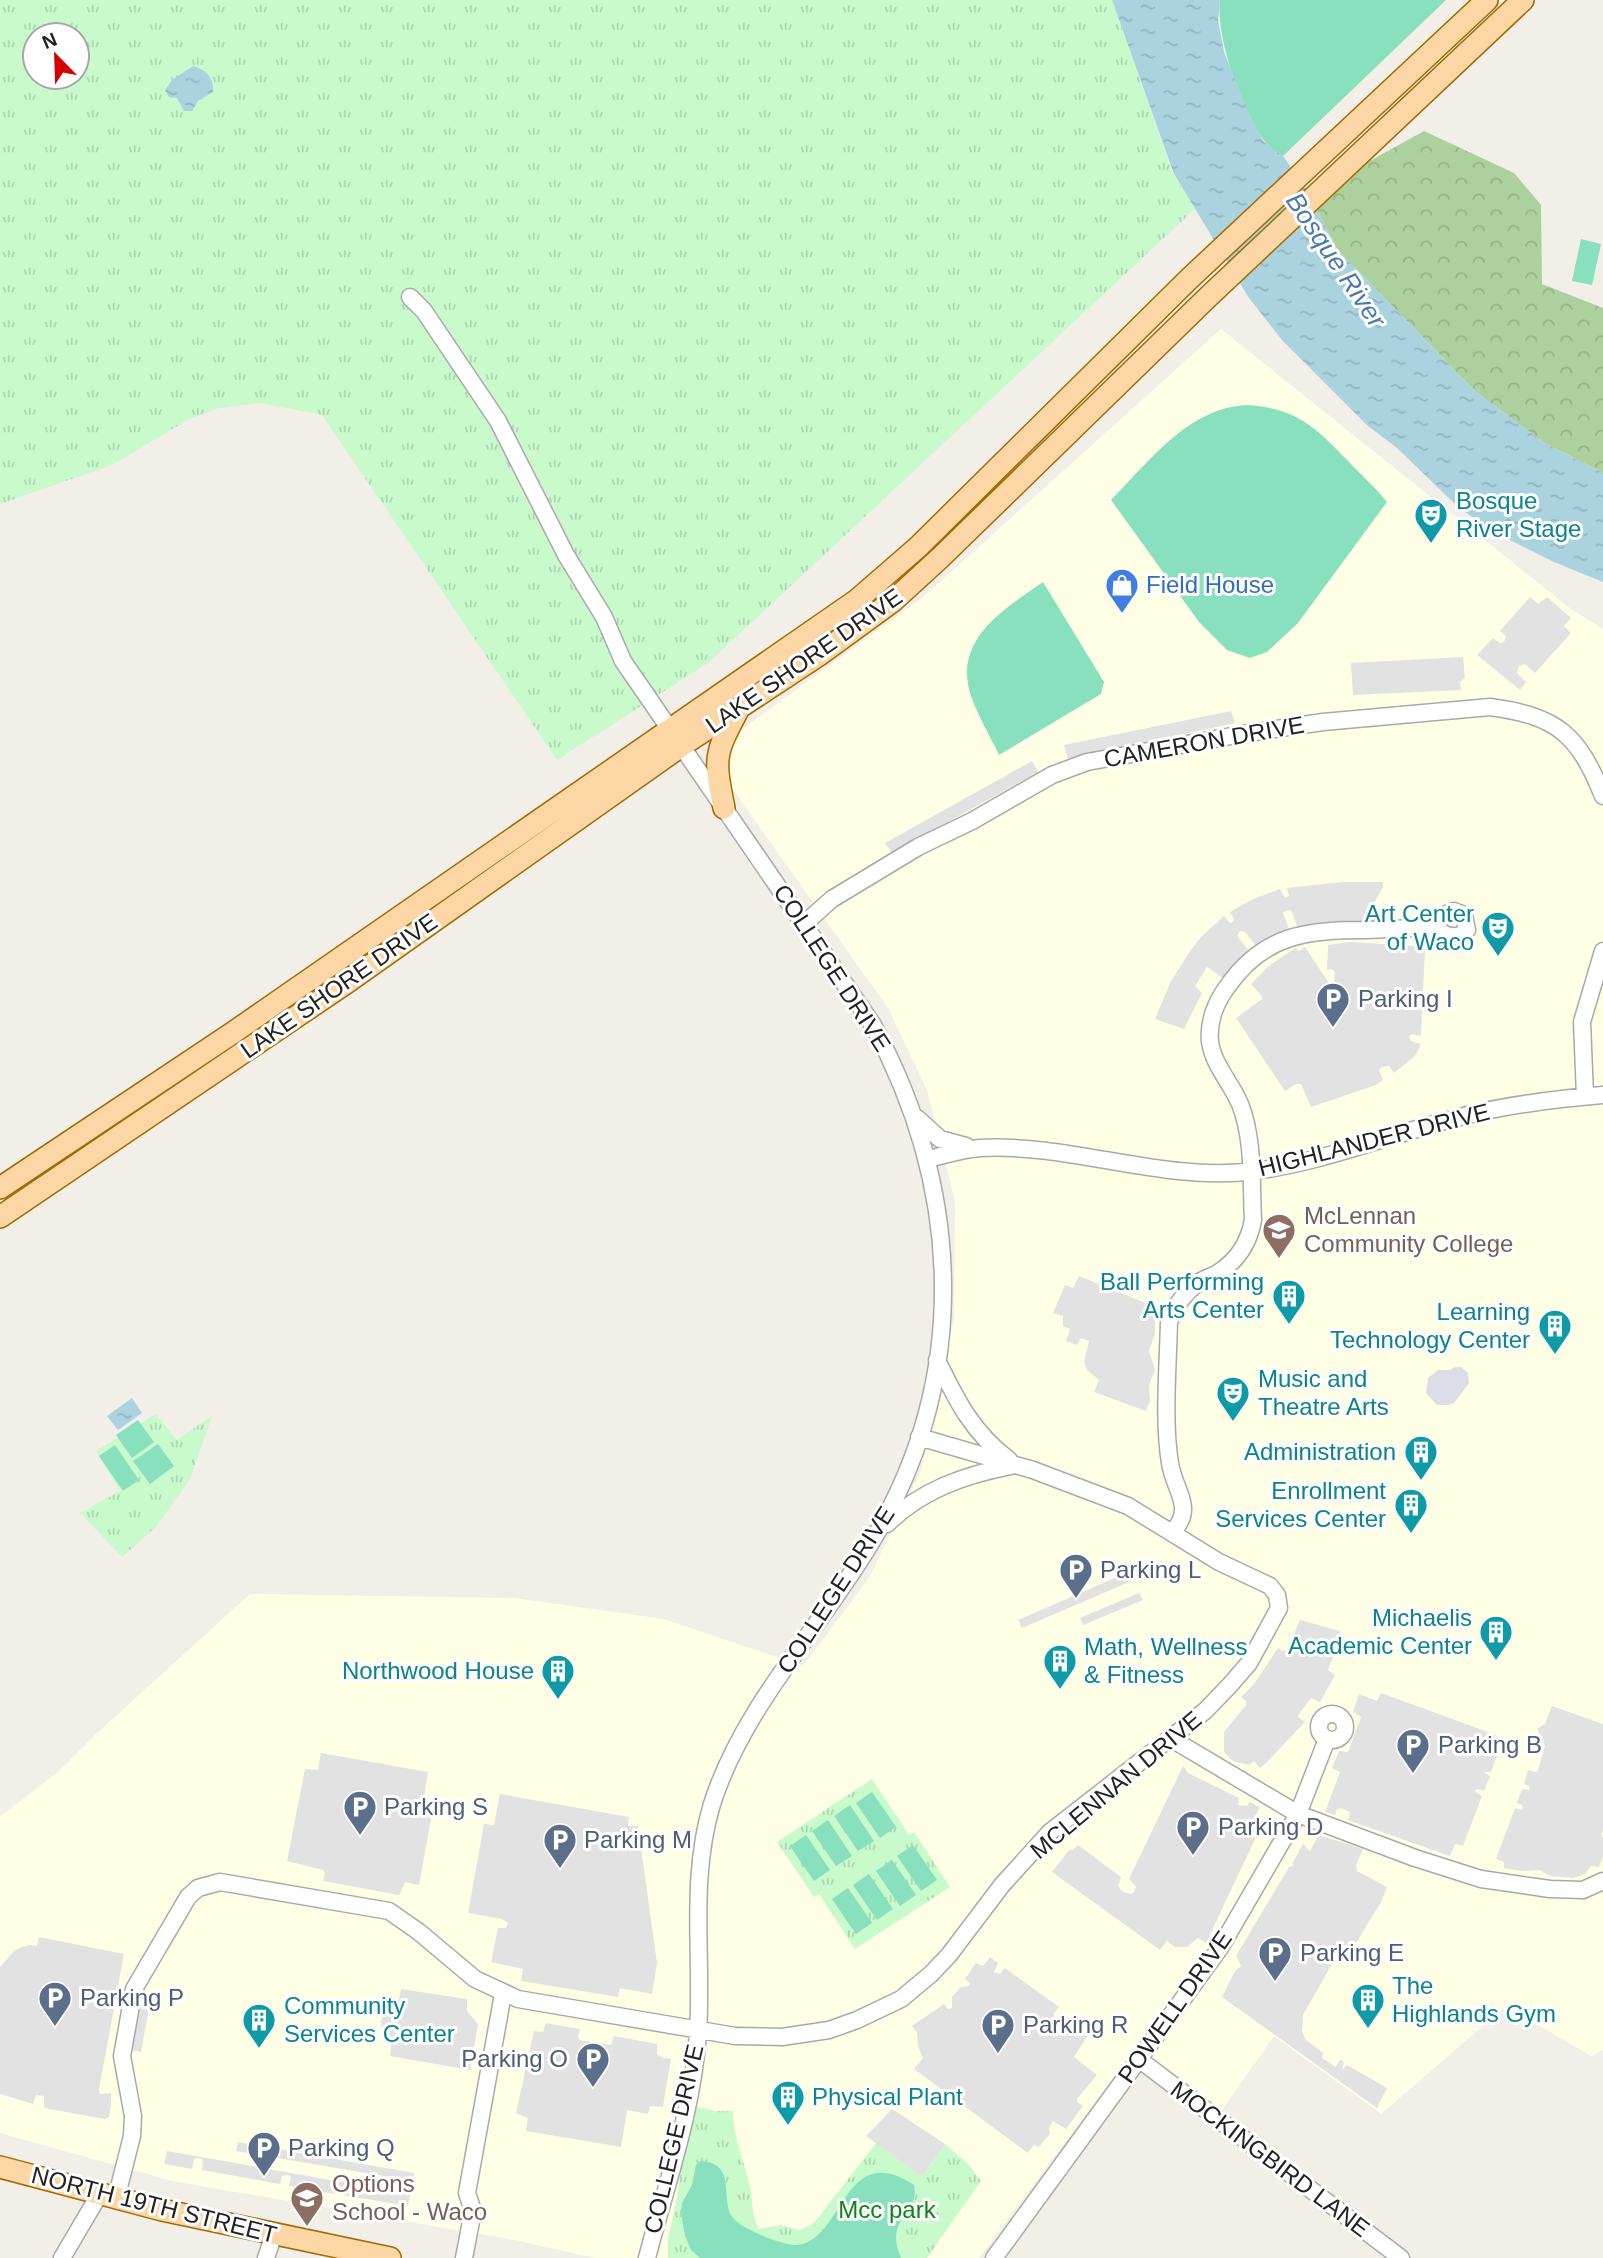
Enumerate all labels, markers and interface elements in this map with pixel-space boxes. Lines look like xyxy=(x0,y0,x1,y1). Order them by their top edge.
north arrow xyxy=(21,21,91,91)
text: N xyxy=(39,28,60,53)
water label: Bosque River xyxy=(1280,187,1393,334)
place label: Bosque River Stage xyxy=(1456,487,1581,542)
theatre icon: Bosque River Stage xyxy=(1412,496,1450,545)
shop icon: Field House xyxy=(1103,566,1141,615)
place label: Field House xyxy=(1146,571,1274,598)
street label: LAKE SHORE DRIVE xyxy=(700,583,907,739)
street label: CAMERON DRIVE xyxy=(1102,711,1306,772)
street label: COLLEGE DRIVE xyxy=(768,879,896,1056)
place label: Art Center of Waco xyxy=(1365,900,1474,955)
street label: LAKE SHORE DRIVE xyxy=(235,908,442,1064)
theatre icon: Art Center of Waco xyxy=(1479,909,1517,958)
parking icon: Parking I xyxy=(1314,980,1352,1029)
place label: Parking I xyxy=(1358,985,1453,1012)
street label: HIGHLANDER DRIVE xyxy=(1255,1098,1492,1181)
place label: McLennan Community College xyxy=(1304,1202,1513,1257)
school or university icon: McLennan Community College xyxy=(1260,1211,1298,1260)
place label: Ball Performing Arts Center xyxy=(1100,1268,1264,1323)
building icon: Ball Performing Arts Center xyxy=(1270,1277,1308,1326)
place label: Learning Technology Center xyxy=(1330,1298,1530,1353)
building icon: Learning Technology Center xyxy=(1536,1307,1574,1356)
place label: Music and Theatre Arts xyxy=(1258,1365,1389,1420)
theatre icon: Music and Theatre Arts xyxy=(1214,1374,1252,1423)
building icon: Administration xyxy=(1402,1433,1440,1482)
place label: Administration xyxy=(1244,1438,1396,1465)
place label: Enrollment Services Center xyxy=(1215,1477,1386,1532)
building icon: Enrollment Services Center xyxy=(1392,1486,1430,1535)
street label: COLLEGE DRIVE xyxy=(772,1501,900,1678)
parking icon: Parking L xyxy=(1057,1551,1095,1600)
place label: Parking L xyxy=(1100,1556,1201,1583)
place label: Michaelis Academic Center xyxy=(1288,1604,1472,1659)
building icon: Michaelis Academic Center xyxy=(1477,1613,1515,1662)
place label: Math, Wellness & Fitness xyxy=(1084,1633,1248,1688)
building icon: Math, Wellness & Fitness xyxy=(1041,1642,1079,1691)
building icon: Northwood House xyxy=(539,1652,577,1701)
place label: Northwood House xyxy=(342,1657,534,1684)
street label: MCLENNAN DRIVE xyxy=(1025,1705,1207,1864)
parking icon: Parking B xyxy=(1394,1726,1432,1775)
place label: Parking B xyxy=(1438,1731,1542,1758)
parking icon: Parking S xyxy=(341,1788,379,1837)
place label: Parking S xyxy=(384,1793,488,1820)
parking icon: Parking D xyxy=(1174,1808,1212,1857)
place label: Parking D xyxy=(1218,1813,1323,1840)
parking icon: Parking M xyxy=(541,1821,579,1870)
place label: Parking M xyxy=(584,1826,692,1853)
street label: POWELL DRIVE xyxy=(1112,1926,1237,2088)
parking icon: Parking E xyxy=(1256,1934,1294,1983)
place label: Parking E xyxy=(1300,1939,1404,1966)
place label: The Highlands Gym xyxy=(1392,1972,1556,2027)
parking icon: Parking P xyxy=(36,1979,74,2028)
building icon: The Highlands Gym xyxy=(1349,1981,1387,2030)
place label: Parking P xyxy=(80,1984,184,2011)
place label: Community Services Center xyxy=(284,1992,455,2047)
building icon: Community Services Center xyxy=(240,2001,278,2050)
parking icon: Parking R xyxy=(979,2006,1017,2055)
place label: Parking R xyxy=(1023,2011,1128,2038)
parking icon: Parking O xyxy=(574,2040,612,2089)
street label: COLLEGE DRIVE xyxy=(639,2042,708,2236)
place label: Parking O xyxy=(461,2045,568,2072)
street label: MOCKINGBIRD LANE xyxy=(1166,2075,1375,2242)
building icon: Physical Plant xyxy=(769,2078,807,2127)
place label: Physical Plant xyxy=(812,2083,963,2110)
parking icon: Parking Q xyxy=(245,2129,283,2178)
place label: Parking Q xyxy=(288,2134,395,2161)
street label: NORTH 19TH STREET xyxy=(29,2161,280,2248)
place label: Options School - Waco xyxy=(332,2170,487,2225)
school or university icon: Options School - Waco xyxy=(288,2179,326,2228)
park label: Mcc park xyxy=(838,2196,937,2223)

